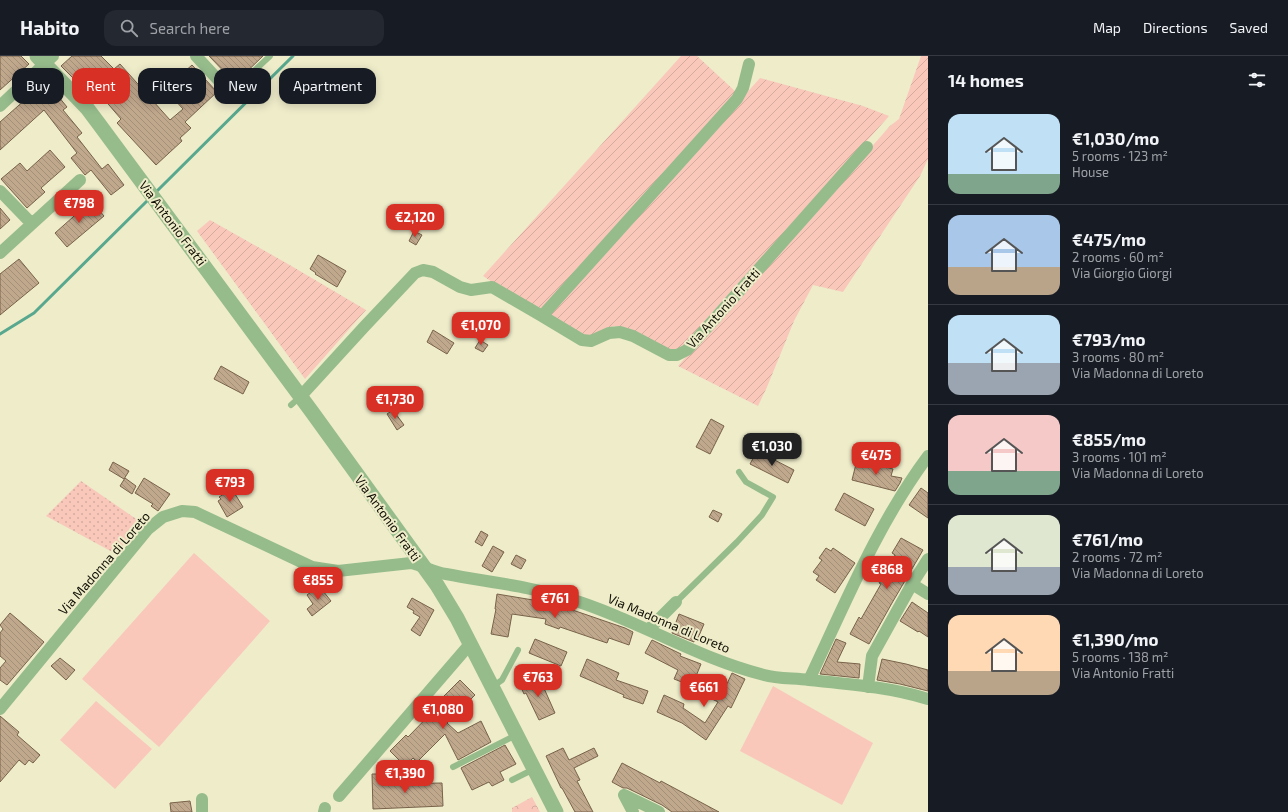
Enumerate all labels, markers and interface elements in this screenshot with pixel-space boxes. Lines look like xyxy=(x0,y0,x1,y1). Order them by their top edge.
search box xyxy=(104,10,384,46)
text: Habito xyxy=(20,16,80,39)
icon: search xyxy=(118,17,140,39)
text: Search here xyxy=(150,19,230,37)
text: Map xyxy=(1093,19,1121,36)
text: Directions xyxy=(1143,19,1208,36)
text: Saved xyxy=(1230,19,1268,36)
chip: Buy xyxy=(12,68,64,104)
chip: Rent xyxy=(72,68,130,104)
chip: Filters xyxy=(138,68,206,104)
chip: New xyxy=(214,68,271,104)
chip: Apartment xyxy=(279,68,376,104)
icon: filters xyxy=(1246,69,1268,91)
text: 14 homes xyxy=(948,70,1024,90)
text: €1,030/mo xyxy=(1072,128,1159,148)
icon: home xyxy=(980,130,1028,178)
text: 5 rooms · 123 m² xyxy=(1072,148,1168,164)
text: House xyxy=(1072,164,1109,180)
street label: Via Antonio Fratti xyxy=(136,177,210,269)
pin: €798 xyxy=(55,190,103,224)
text: €798 xyxy=(64,195,94,211)
pin: €2,120 xyxy=(382,204,448,238)
text: €2,120 xyxy=(395,209,435,225)
text: €475/mo xyxy=(1072,229,1146,249)
icon: home xyxy=(980,231,1028,279)
text: 2 rooms · 60 m² xyxy=(1072,249,1164,265)
street label: Via Antonio Fratti xyxy=(683,265,763,351)
text: Via Giorgio Giorgi xyxy=(1072,265,1172,281)
pin: €1,070 xyxy=(448,312,514,346)
text: €1,070 xyxy=(461,317,501,333)
text: €793/mo xyxy=(1072,329,1145,349)
icon: home xyxy=(980,331,1028,379)
text: 3 rooms · 80 m² xyxy=(1072,349,1164,365)
text: Via Madonna di Loreto xyxy=(1072,365,1204,381)
pin: €1,730 xyxy=(362,386,428,420)
text: €1,730 xyxy=(375,391,415,407)
text: €855/mo xyxy=(1072,429,1146,449)
icon: home xyxy=(980,431,1028,479)
pin: €1,030 xyxy=(739,433,805,467)
text: €1,030 xyxy=(752,438,792,454)
pin: €475 xyxy=(852,442,900,476)
text: €475 xyxy=(861,447,891,463)
text: 3 rooms · 101 m² xyxy=(1072,449,1167,465)
text: Via Madonna di Loreto xyxy=(1072,465,1204,481)
pin: €793 xyxy=(206,469,254,503)
street label: Via Antonio Fratti xyxy=(352,472,424,564)
text: €793 xyxy=(215,474,245,490)
street label: Via Madonna di Loreto xyxy=(55,508,153,618)
text: €761/mo xyxy=(1072,529,1143,549)
icon: home xyxy=(980,531,1028,579)
text: 2 rooms · 72 m² xyxy=(1072,549,1163,565)
pin: €868 xyxy=(863,556,911,590)
text: €868 xyxy=(871,561,903,577)
text: Via Madonna di Loreto xyxy=(1072,565,1204,581)
pin: €855 xyxy=(294,567,342,601)
text: €855 xyxy=(303,572,333,588)
pin: €761 xyxy=(531,585,579,619)
text: €761 xyxy=(541,590,569,606)
street label: Via Madonna di Loreto xyxy=(605,590,733,656)
text: €1,390/mo xyxy=(1072,629,1159,649)
icon: home xyxy=(980,631,1028,679)
text: 5 rooms · 138 m² xyxy=(1072,649,1169,665)
pin: €763 xyxy=(514,664,562,698)
text: Via Antonio Fratti xyxy=(1072,665,1174,681)
text: €763 xyxy=(523,669,553,685)
pin: €661 xyxy=(680,674,728,708)
text: €661 xyxy=(689,679,719,695)
pin: €1,080 xyxy=(410,696,476,730)
text: €1,080 xyxy=(422,701,464,717)
pin: €1,390 xyxy=(372,760,438,794)
text: €1,390 xyxy=(385,765,425,781)

